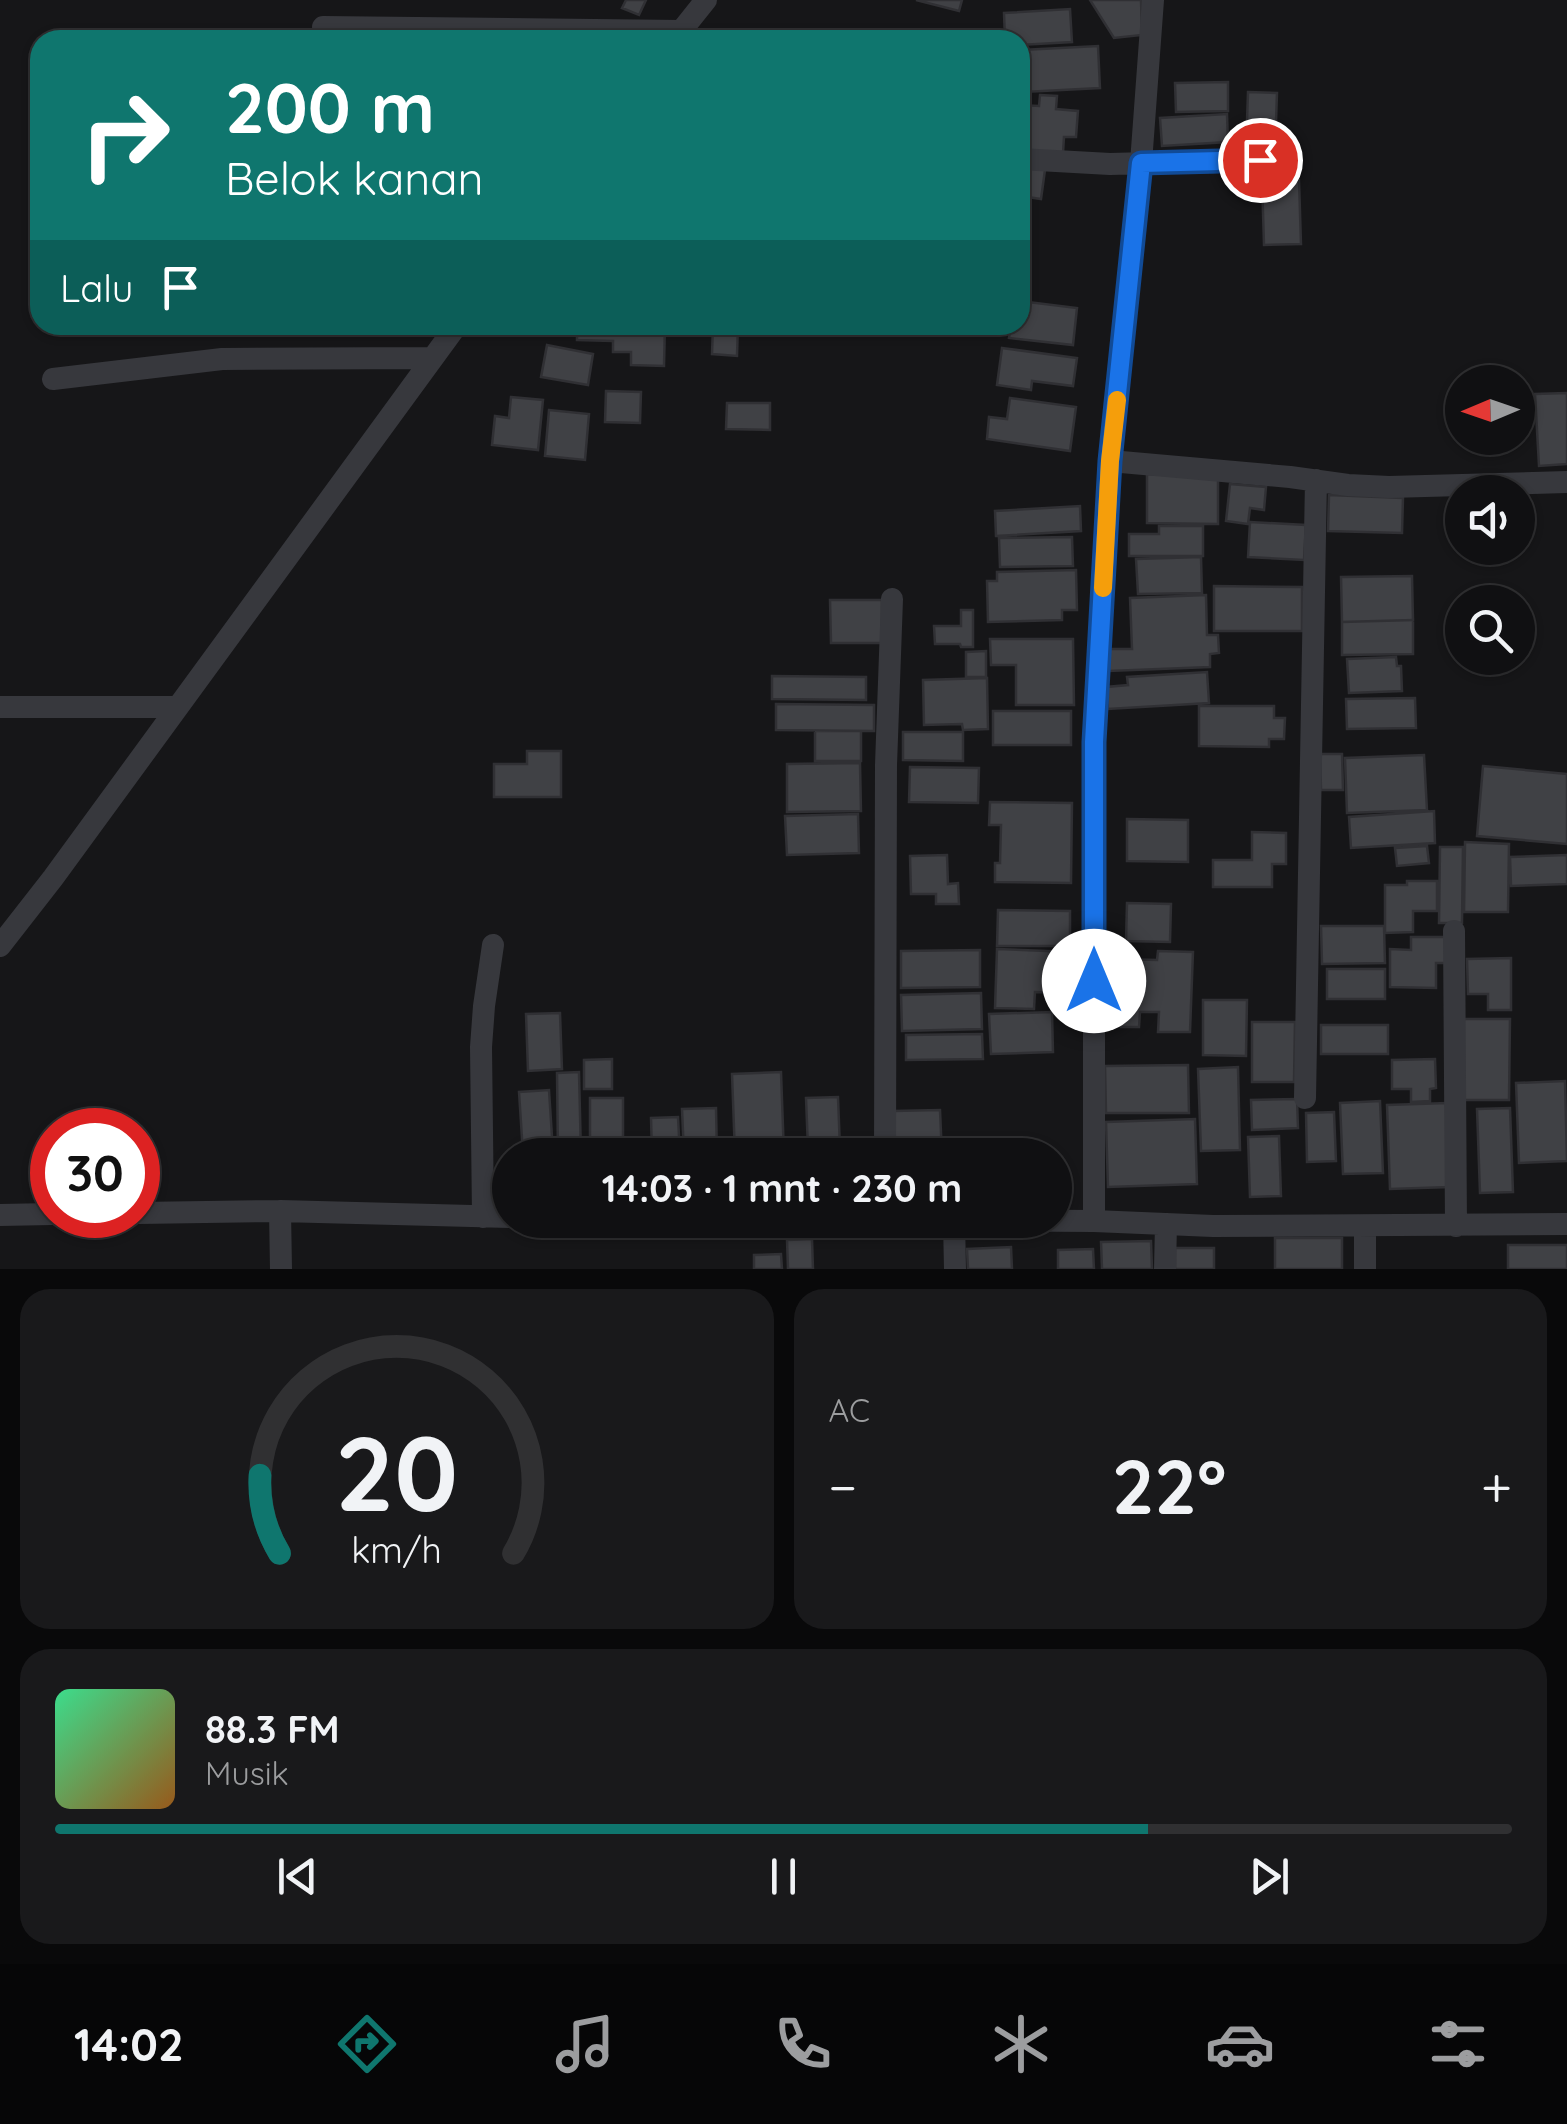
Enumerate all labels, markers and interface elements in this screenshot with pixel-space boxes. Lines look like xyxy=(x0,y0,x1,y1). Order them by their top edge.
text: 200 m xyxy=(225,63,435,151)
icon: right xyxy=(60,70,190,200)
pin xyxy=(1218,118,1303,203)
icon: arrive xyxy=(1233,133,1288,188)
text: Belok kanan xyxy=(225,150,484,206)
icon: arrive xyxy=(153,260,208,315)
text: Lalu xyxy=(60,264,133,312)
north arrow xyxy=(1445,365,1535,455)
map controls xyxy=(1445,365,1535,675)
button: sound xyxy=(1445,475,1535,565)
button: search xyxy=(1445,585,1535,675)
position arrow xyxy=(1042,929,1146,1033)
speed limit sign: 30 xyxy=(30,1108,160,1238)
text: 14:03 · 1 mnt · 230 m xyxy=(602,1164,962,1212)
text: AC xyxy=(829,1390,870,1430)
text: 20 xyxy=(335,1407,458,1537)
text: 22° xyxy=(1112,1439,1226,1533)
text: − xyxy=(829,1452,857,1521)
text: + xyxy=(1481,1452,1512,1521)
text: km/h xyxy=(351,1527,442,1572)
text: 88.3 FM xyxy=(205,1705,340,1753)
text: Musik xyxy=(205,1753,289,1793)
icon: previous xyxy=(270,1849,325,1904)
icon: pause xyxy=(756,1849,811,1904)
icon: next xyxy=(1242,1849,1297,1904)
icon: directions xyxy=(332,2009,402,2079)
icon: music xyxy=(550,2009,620,2079)
icon: phone xyxy=(768,2009,838,2079)
icon: climate xyxy=(986,2009,1056,2079)
icon: car xyxy=(1205,2009,1275,2079)
icon: filters xyxy=(1423,2009,1493,2079)
text: 14:02 xyxy=(74,2016,184,2072)

